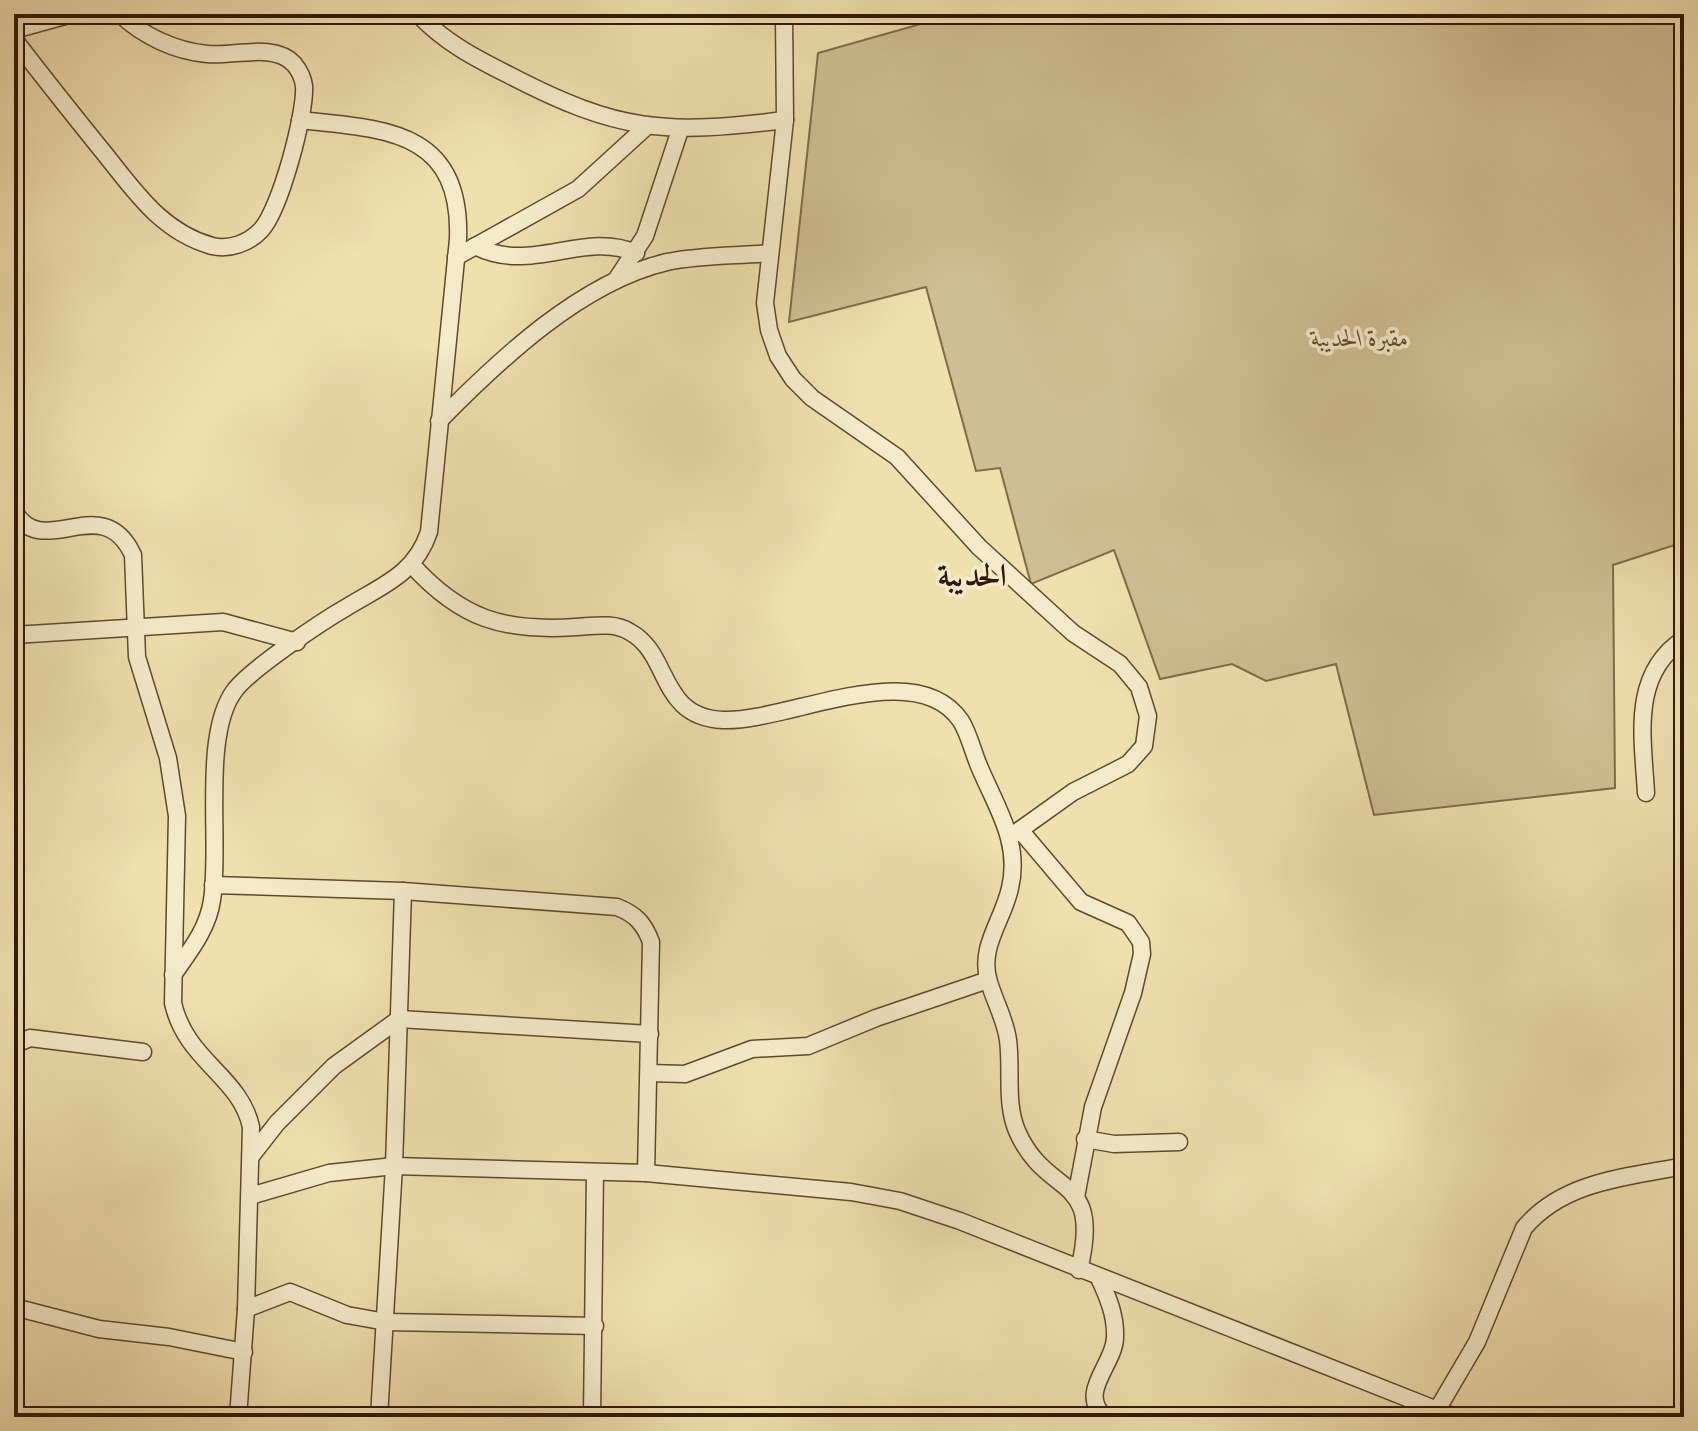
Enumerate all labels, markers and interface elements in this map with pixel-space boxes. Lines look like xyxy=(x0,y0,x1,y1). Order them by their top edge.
park label: مقبرة الحديبة xyxy=(1309,323,1409,353)
district label: الحديبة xyxy=(937,556,1007,595)

